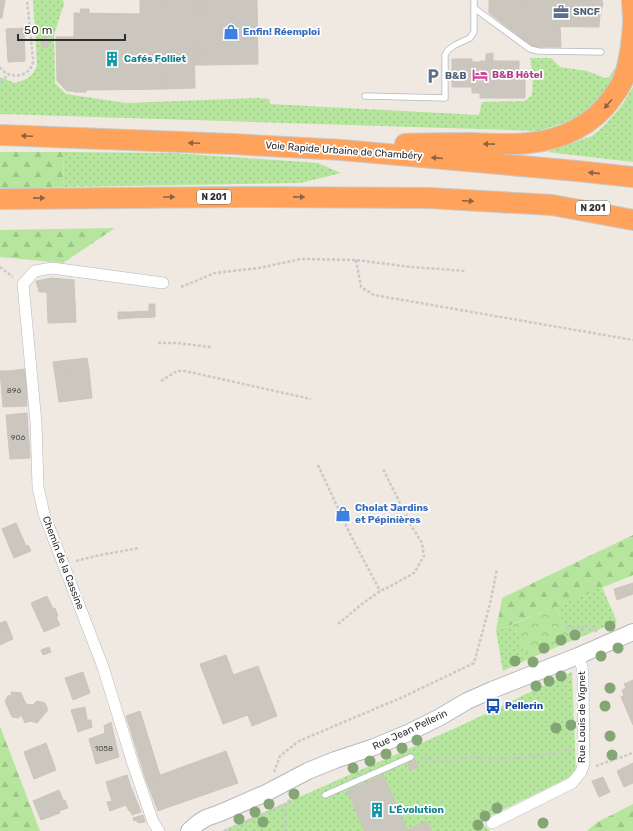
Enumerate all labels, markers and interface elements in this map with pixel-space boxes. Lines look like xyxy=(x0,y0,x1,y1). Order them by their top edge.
office icon: SNCF xyxy=(552,3,570,21)
place label: SNCF xyxy=(573,6,600,18)
scale bar xyxy=(18,16,125,42)
text: 50 m xyxy=(24,23,52,37)
shop icon: Enfin! Réemploi xyxy=(222,23,240,41)
place label: Enfin! Réemploi xyxy=(243,26,320,38)
building icon: Cafés Folliet xyxy=(103,50,121,68)
place label: Cafés Folliet xyxy=(124,53,187,65)
hotel icon: B&B Hôtel xyxy=(471,66,489,84)
parking icon: B&B xyxy=(424,67,442,85)
place label: B&B Hôtel xyxy=(492,69,543,81)
place label: B&B xyxy=(445,70,467,82)
one-way arrow xyxy=(603,98,612,109)
one-way arrow xyxy=(20,133,33,139)
one-way arrow xyxy=(188,139,200,146)
street label: Voie Rapide Urbaine de Chambéry xyxy=(265,140,423,163)
one-way arrow xyxy=(482,141,495,147)
one-way arrow xyxy=(431,154,443,161)
one-way arrow xyxy=(588,169,600,176)
road number: N 201 xyxy=(197,190,231,204)
one-way arrow xyxy=(163,194,176,200)
one-way arrow xyxy=(293,194,306,200)
one-way arrow xyxy=(33,195,46,201)
one-way arrow xyxy=(461,197,474,204)
road number: N 201 xyxy=(576,201,610,215)
house number: 896 xyxy=(7,386,21,395)
house number: 906 xyxy=(11,433,25,442)
place label: Cholat Jardins et Pépinières xyxy=(355,502,429,526)
shop icon: Cholat Jardins et Pépinières xyxy=(334,505,352,523)
street label: Chemin de la Cassine xyxy=(40,515,86,612)
street label: Rue Louis de Vignet xyxy=(576,671,588,763)
bus stop icon: Pellerin xyxy=(484,697,502,715)
place label: Pellerin xyxy=(505,700,543,712)
street label: Rue Jean Pellerin xyxy=(371,707,449,753)
house number: 1058 xyxy=(95,744,113,753)
building icon: L'Évolution xyxy=(368,801,386,819)
place label: L'Évolution xyxy=(389,804,444,816)

